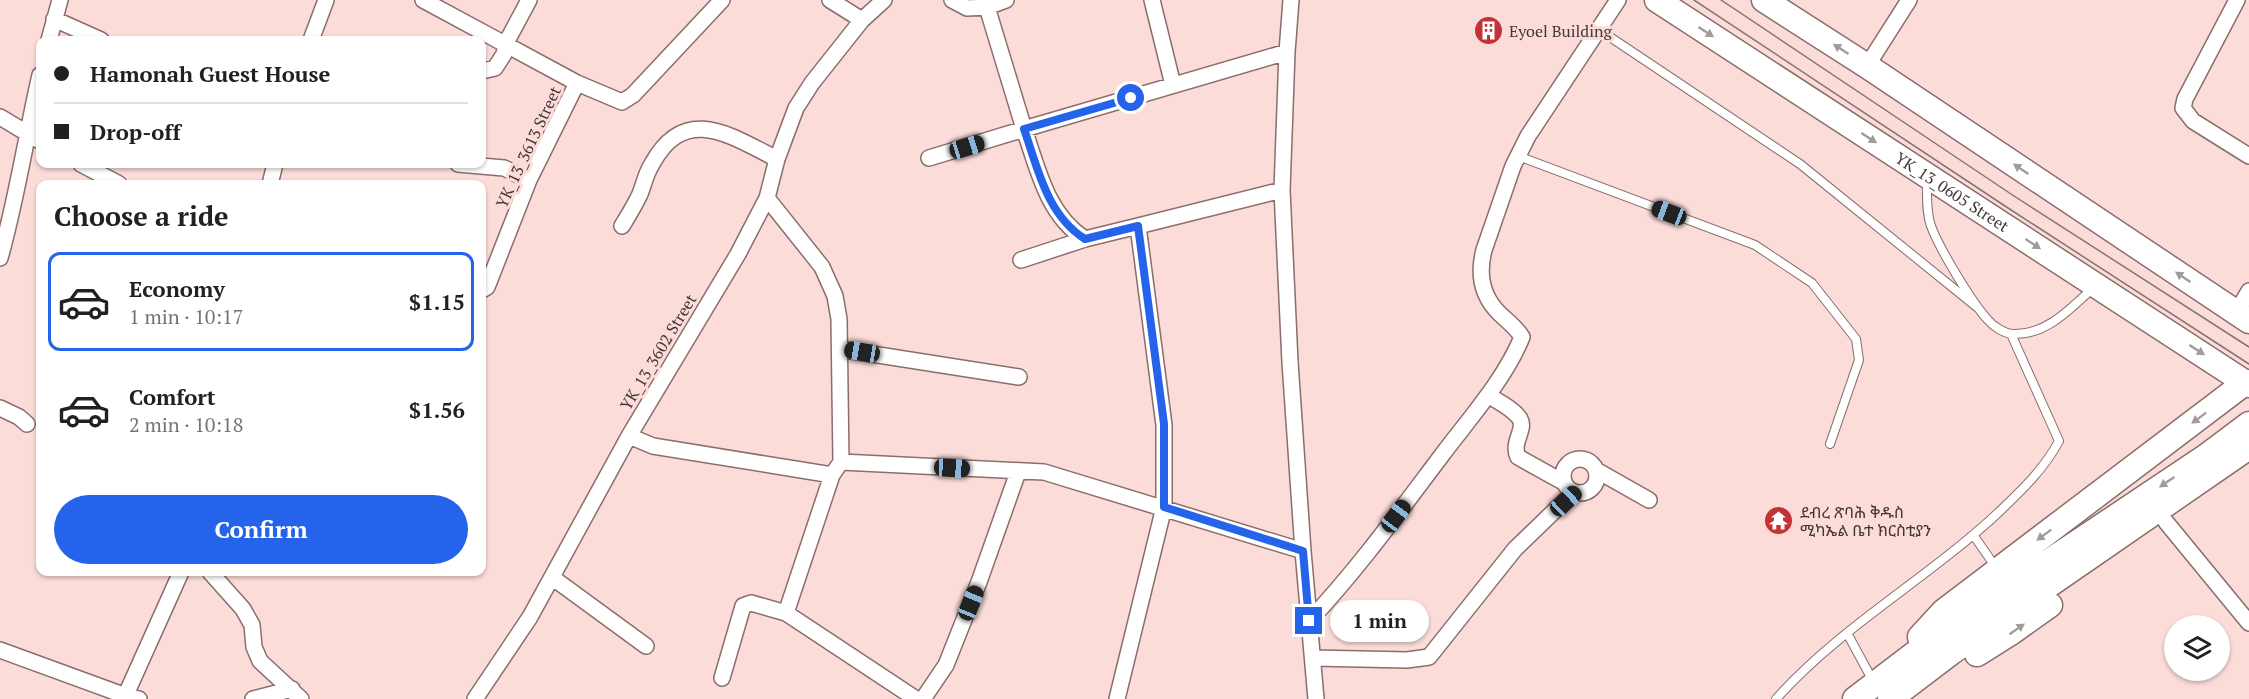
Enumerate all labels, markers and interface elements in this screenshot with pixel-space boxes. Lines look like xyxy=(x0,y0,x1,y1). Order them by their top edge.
building icon: Eyoel Building xyxy=(1472,15,1504,47)
place label: Eyoel Building xyxy=(1509,20,1613,42)
one-way arrow xyxy=(1698,26,1714,37)
one-way arrow xyxy=(1833,44,1849,55)
text: Hamonah Guest House xyxy=(90,59,330,88)
street label: YK_13_3613 Street xyxy=(490,83,566,211)
route start xyxy=(1117,84,1144,111)
text: Drop-off xyxy=(90,117,181,146)
one-way arrow xyxy=(1861,132,1877,143)
car xyxy=(947,133,987,161)
street label: YK_13_0605 Street xyxy=(1891,147,2013,237)
one-way arrow xyxy=(2013,164,2029,175)
text: Choose a ride xyxy=(54,198,229,234)
car xyxy=(1649,198,1689,228)
one-way arrow xyxy=(2025,239,2041,250)
one-way arrow xyxy=(2174,272,2191,283)
text: Economy xyxy=(129,274,225,303)
icon: car xyxy=(57,275,111,329)
text: $1.15 xyxy=(409,287,465,316)
street label: YK_13_3602 Street xyxy=(615,290,701,414)
text: 1 min · 10:17 xyxy=(129,303,243,330)
car xyxy=(843,340,881,364)
one-way arrow xyxy=(2188,344,2204,356)
text: Comfort xyxy=(129,382,215,411)
icon: car xyxy=(57,383,111,437)
text: $1.56 xyxy=(409,395,465,424)
text: 2 min · 10:18 xyxy=(129,411,243,438)
one-way arrow xyxy=(2191,411,2207,424)
car xyxy=(934,458,970,478)
one-way arrow xyxy=(2159,477,2175,488)
car xyxy=(1547,482,1585,520)
button: Confirm xyxy=(54,495,468,564)
car xyxy=(1378,496,1414,536)
place label: ደብረ ጽባሕ ቅዱስ ሚካኤል ቤተ ክርስቲያን xyxy=(1800,501,1931,541)
temple icon: ደብረ ጽባሕ ቅዱስ ሚካኤል ቤተ ክርስቲያን xyxy=(1763,505,1795,537)
one-way arrow xyxy=(2036,529,2051,541)
car xyxy=(956,583,986,623)
callout: 1 min xyxy=(1330,600,1429,642)
route end xyxy=(1295,607,1322,634)
text: 1 min xyxy=(1352,607,1407,634)
map controls xyxy=(2164,615,2230,681)
button: layers xyxy=(2164,615,2230,681)
one-way arrow xyxy=(2008,623,2024,635)

